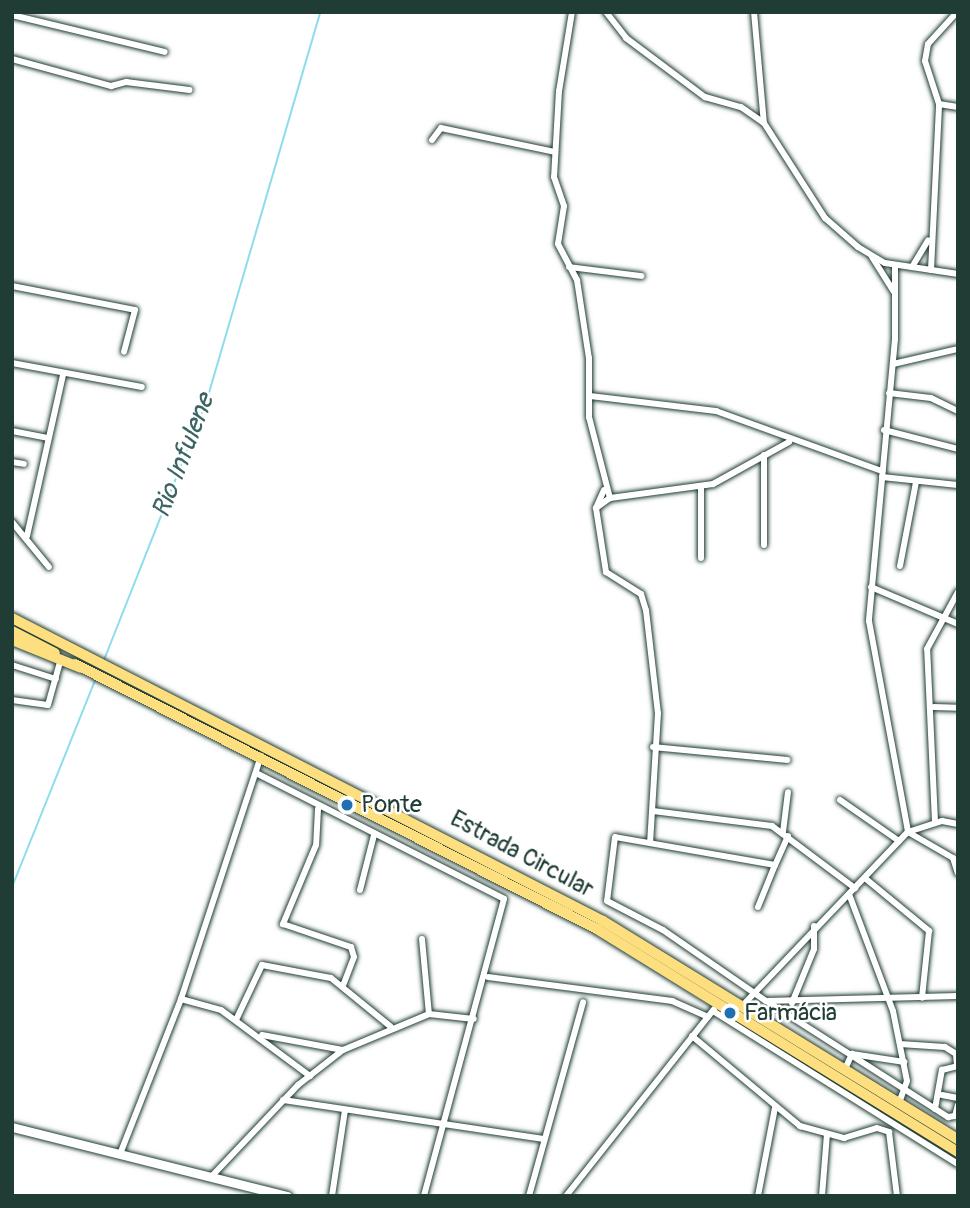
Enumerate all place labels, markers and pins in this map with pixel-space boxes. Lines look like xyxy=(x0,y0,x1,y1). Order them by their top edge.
place label: Ponte xyxy=(361,791,422,819)
marker: Ponte xyxy=(339,797,355,813)
place label: Farmácia xyxy=(744,999,837,1027)
marker: Farmácia xyxy=(722,1005,738,1021)

